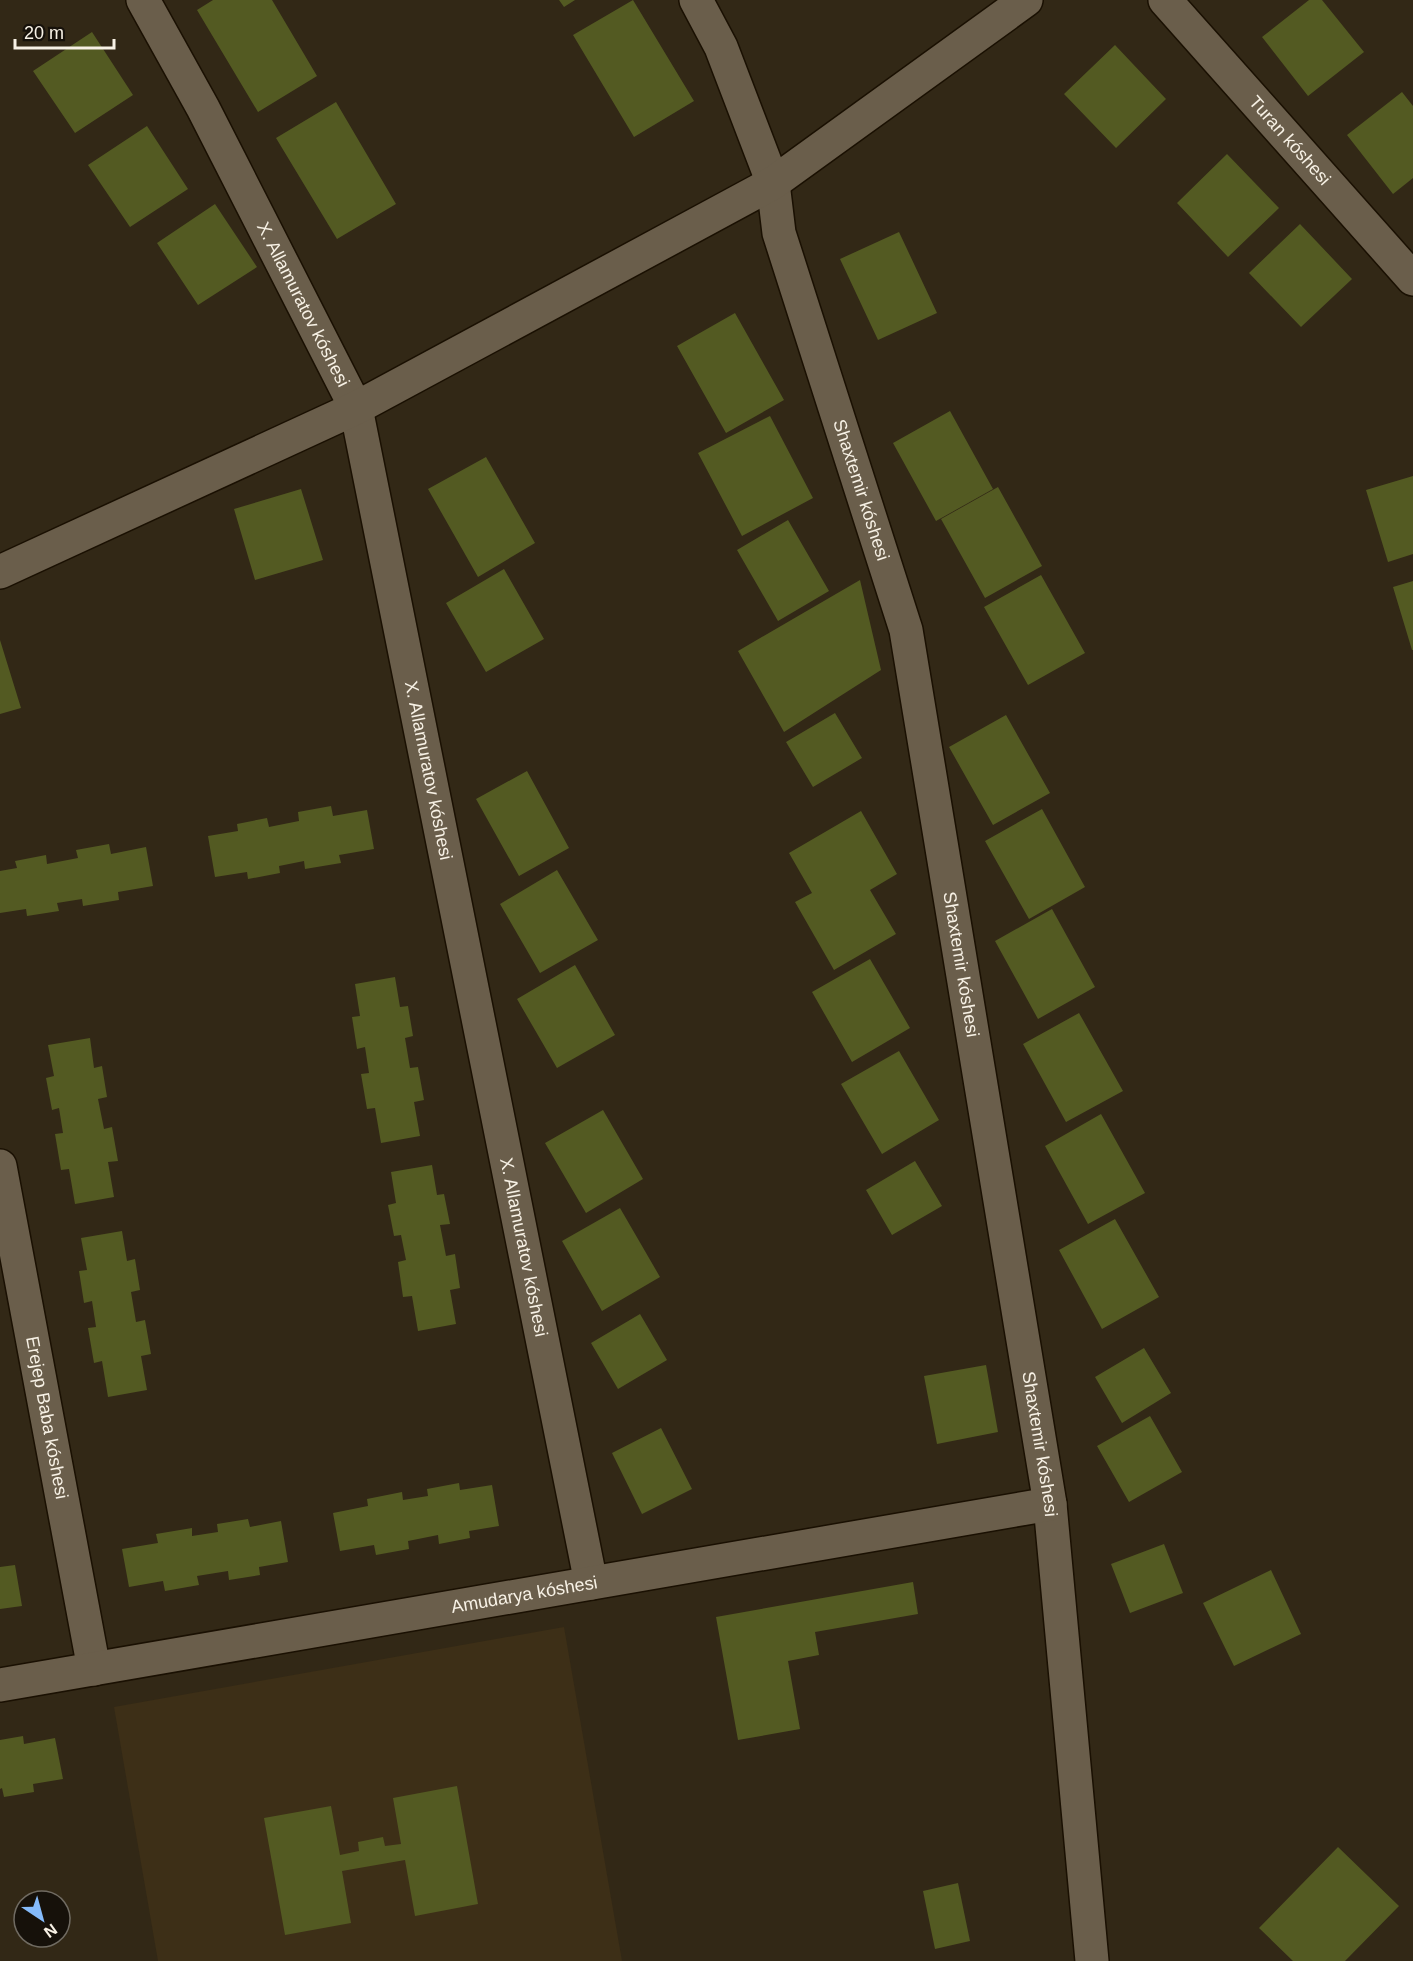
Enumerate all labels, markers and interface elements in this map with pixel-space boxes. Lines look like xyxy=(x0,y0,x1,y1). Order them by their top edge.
scale bar xyxy=(15,12,114,50)
text: 20 m xyxy=(24,23,64,43)
street label: Turan kóshesi xyxy=(1245,92,1335,189)
street label: X. Allamuratov kóshesi xyxy=(253,219,353,390)
street label: Shaxtemir kóshesi xyxy=(829,417,893,563)
street label: X. Allamuratov kóshesi xyxy=(401,679,456,862)
street label: Shaxtemir kóshesi xyxy=(939,890,983,1039)
street label: X. Allamuratov kóshesi xyxy=(496,1156,551,1338)
street label: Erejep Baba kóshesi xyxy=(22,1335,72,1501)
street label: Shaxtemir kóshesi xyxy=(1018,1370,1061,1518)
street label: Amudarya kóshesi xyxy=(450,1572,599,1617)
north arrow xyxy=(12,1889,72,1949)
text: N xyxy=(41,1920,60,1941)

